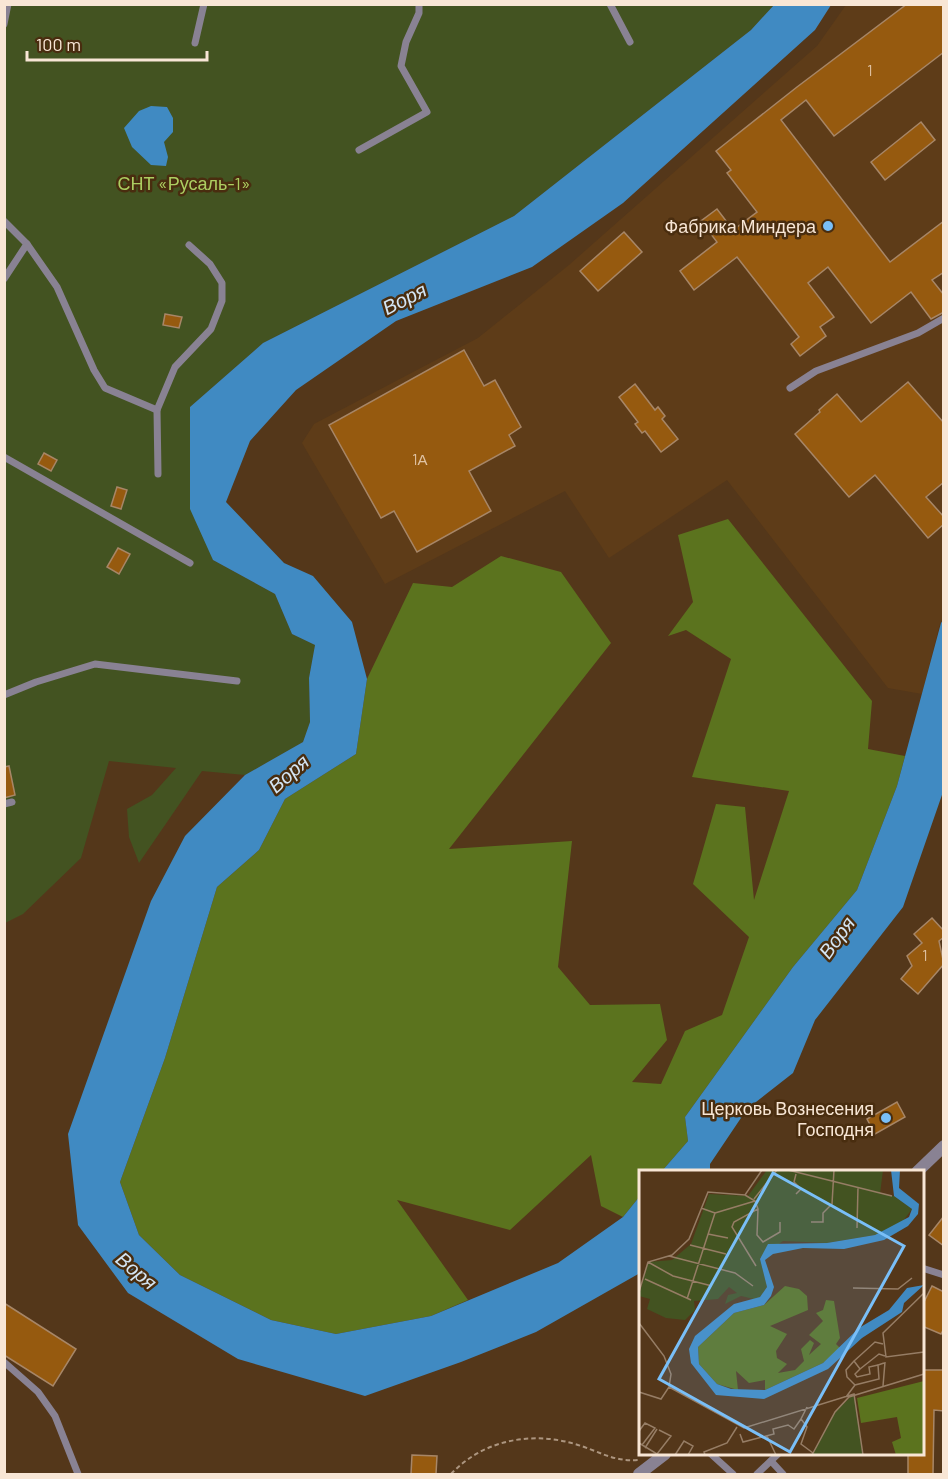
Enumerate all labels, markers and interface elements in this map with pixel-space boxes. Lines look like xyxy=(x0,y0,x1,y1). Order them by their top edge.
scale bar xyxy=(27,24,207,62)
text: 100 m xyxy=(36,33,81,55)
house number: 1 xyxy=(867,61,873,79)
park label: СНТ «Русаль-1» xyxy=(117,172,251,194)
place label: Фабрика Миндера xyxy=(665,215,817,237)
marker: Фабрика Миндера xyxy=(821,219,835,233)
water label: Воря xyxy=(378,277,430,319)
house number: 1А xyxy=(412,450,428,468)
water label: Воря xyxy=(263,749,313,797)
water label: Воря xyxy=(813,911,859,963)
house number: 1 xyxy=(922,946,928,964)
place label: Церковь Вознесения Господня xyxy=(701,1097,874,1140)
marker: Церковь Вознесения Господня xyxy=(879,1111,893,1125)
inset map xyxy=(639,1170,924,1455)
water label: Воря xyxy=(112,1246,163,1294)

